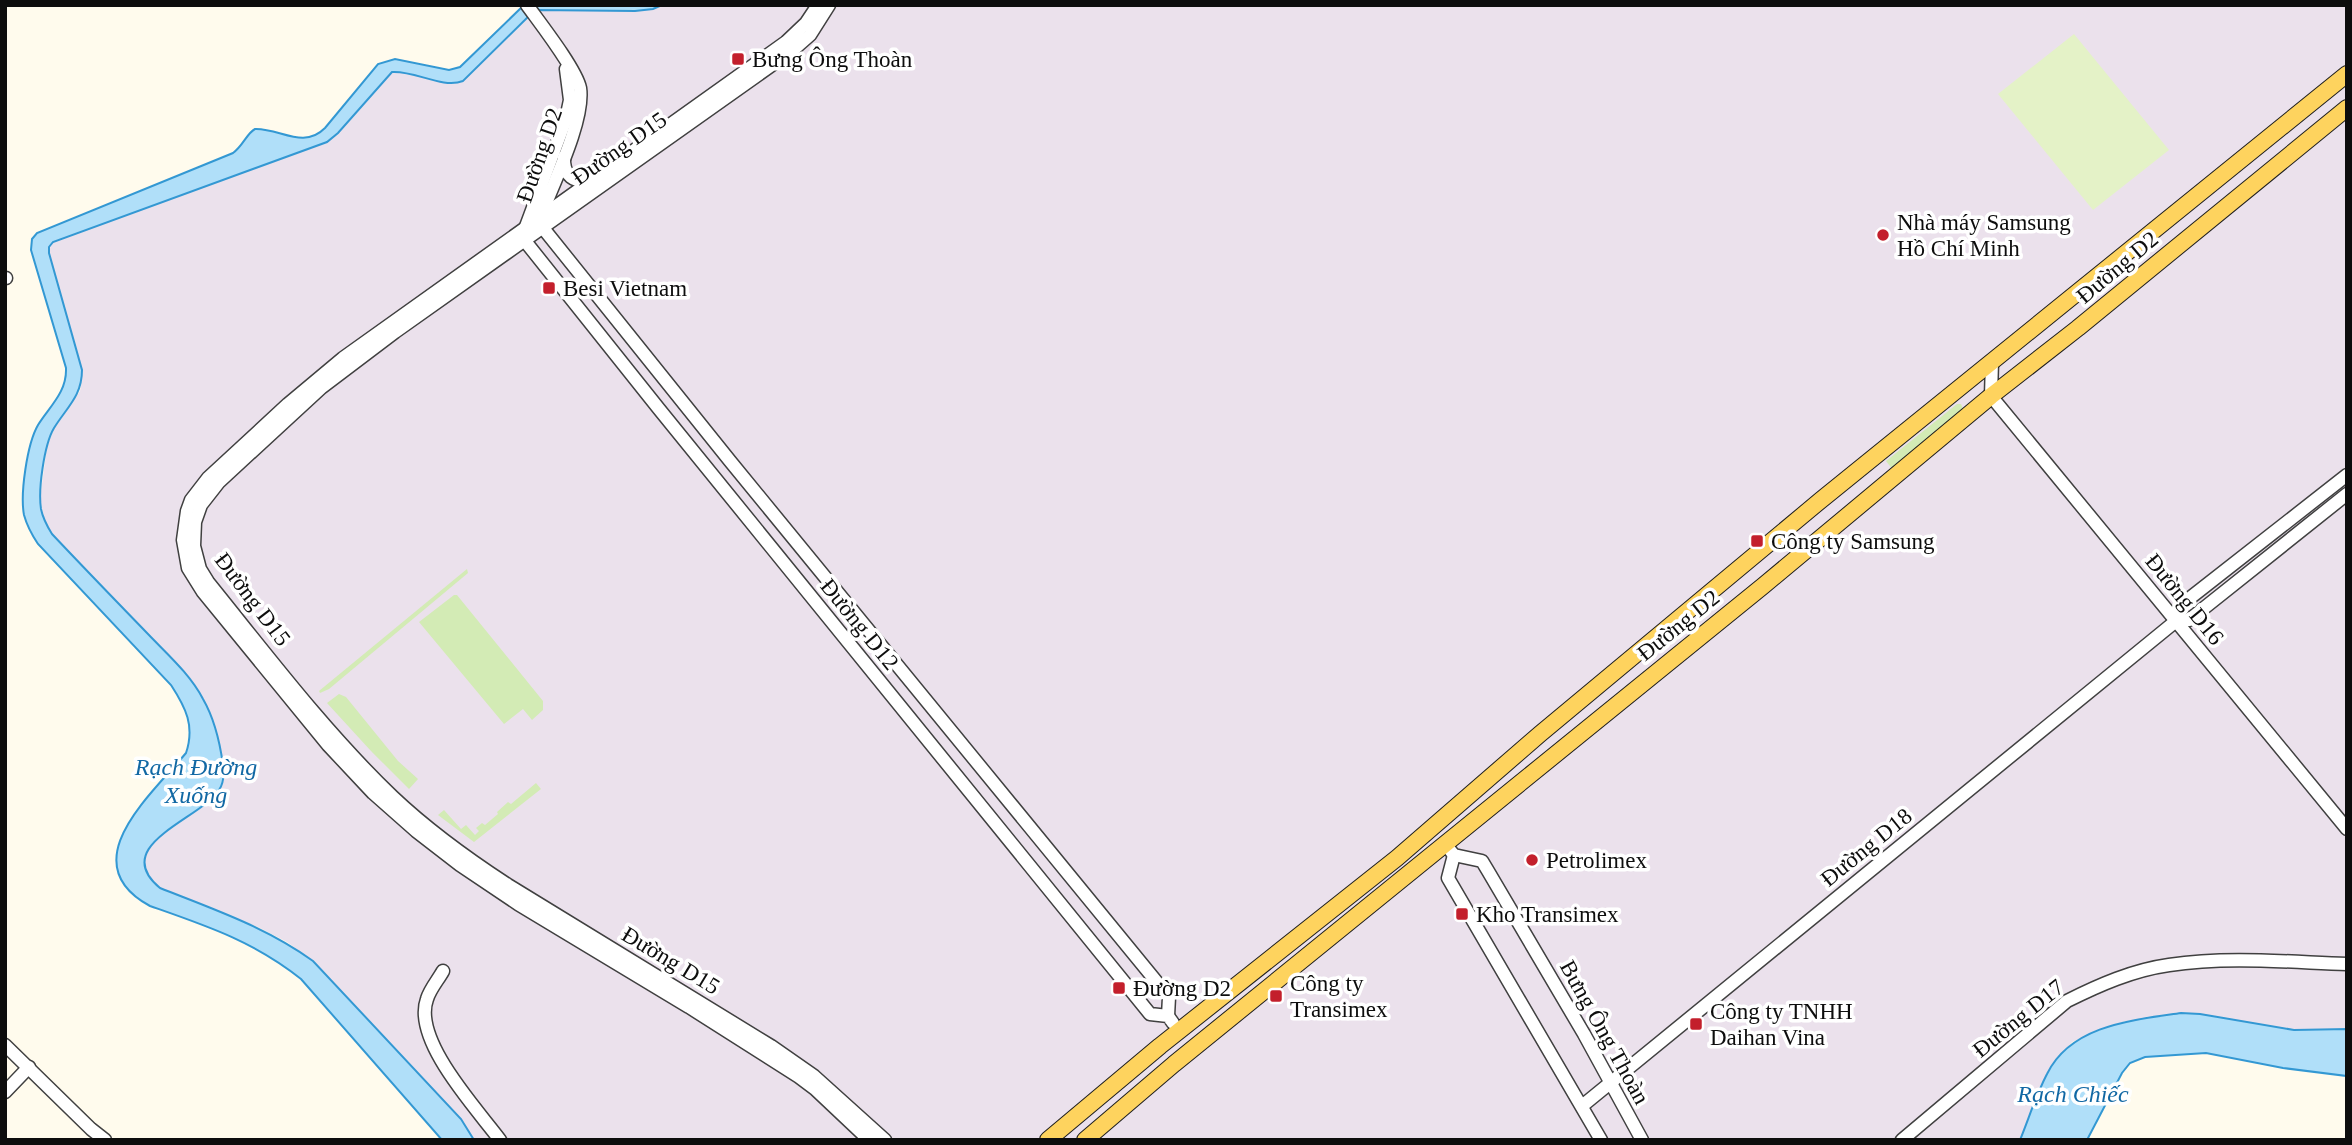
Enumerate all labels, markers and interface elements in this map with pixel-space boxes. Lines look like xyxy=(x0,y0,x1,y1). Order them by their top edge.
place label: Bưng Ông Thoàn xyxy=(752,46,913,72)
marker: Bưng Ông Thoàn xyxy=(730,51,746,67)
street label: Đường D2 xyxy=(512,105,567,206)
street label: Đường D15 xyxy=(567,107,671,190)
place label: Nhà máy Samsung Hồ Chí Minh xyxy=(1897,210,2071,261)
street label: Đường D2 xyxy=(2072,226,2163,308)
marker: Nhà máy Samsung Hồ Chí Minh xyxy=(1875,227,1891,243)
place label: Besi Vietnam xyxy=(563,276,687,301)
marker: Besi Vietnam xyxy=(541,280,557,296)
place label: Công ty Samsung xyxy=(1771,529,1935,554)
marker: Công ty Samsung xyxy=(1749,533,1765,549)
street label: Đường D15 xyxy=(210,548,296,651)
street label: Đường D16 xyxy=(2140,549,2229,650)
street label: Đường D12 xyxy=(815,574,904,675)
street label: Đường D2 xyxy=(1632,585,1724,666)
water label: Rạch Đường Xuống xyxy=(134,754,257,808)
street label: Đường D18 xyxy=(1816,803,1917,892)
place label: Petrolimex xyxy=(1546,848,1647,873)
marker: Petrolimex xyxy=(1524,852,1540,868)
place label: Kho Transimex xyxy=(1476,902,1619,927)
marker: Kho Transimex xyxy=(1454,906,1470,922)
street label: Đường D15 xyxy=(617,921,724,999)
street label: Bưng Ông Thoàn xyxy=(1555,956,1655,1109)
place label: Công ty Transimex xyxy=(1290,971,1388,1022)
street label: Đường D17 xyxy=(1968,974,2069,1063)
place label: Đường D2 xyxy=(1133,976,1231,1001)
marker: Đường D2 xyxy=(1111,980,1127,996)
marker: Công ty Transimex xyxy=(1268,988,1284,1004)
place label: Công ty TNHH Daihan Vina xyxy=(1710,999,1853,1050)
marker: Công ty TNHH Daihan Vina xyxy=(1688,1016,1704,1032)
water label: Rạch Chiếc xyxy=(2016,1081,2129,1107)

